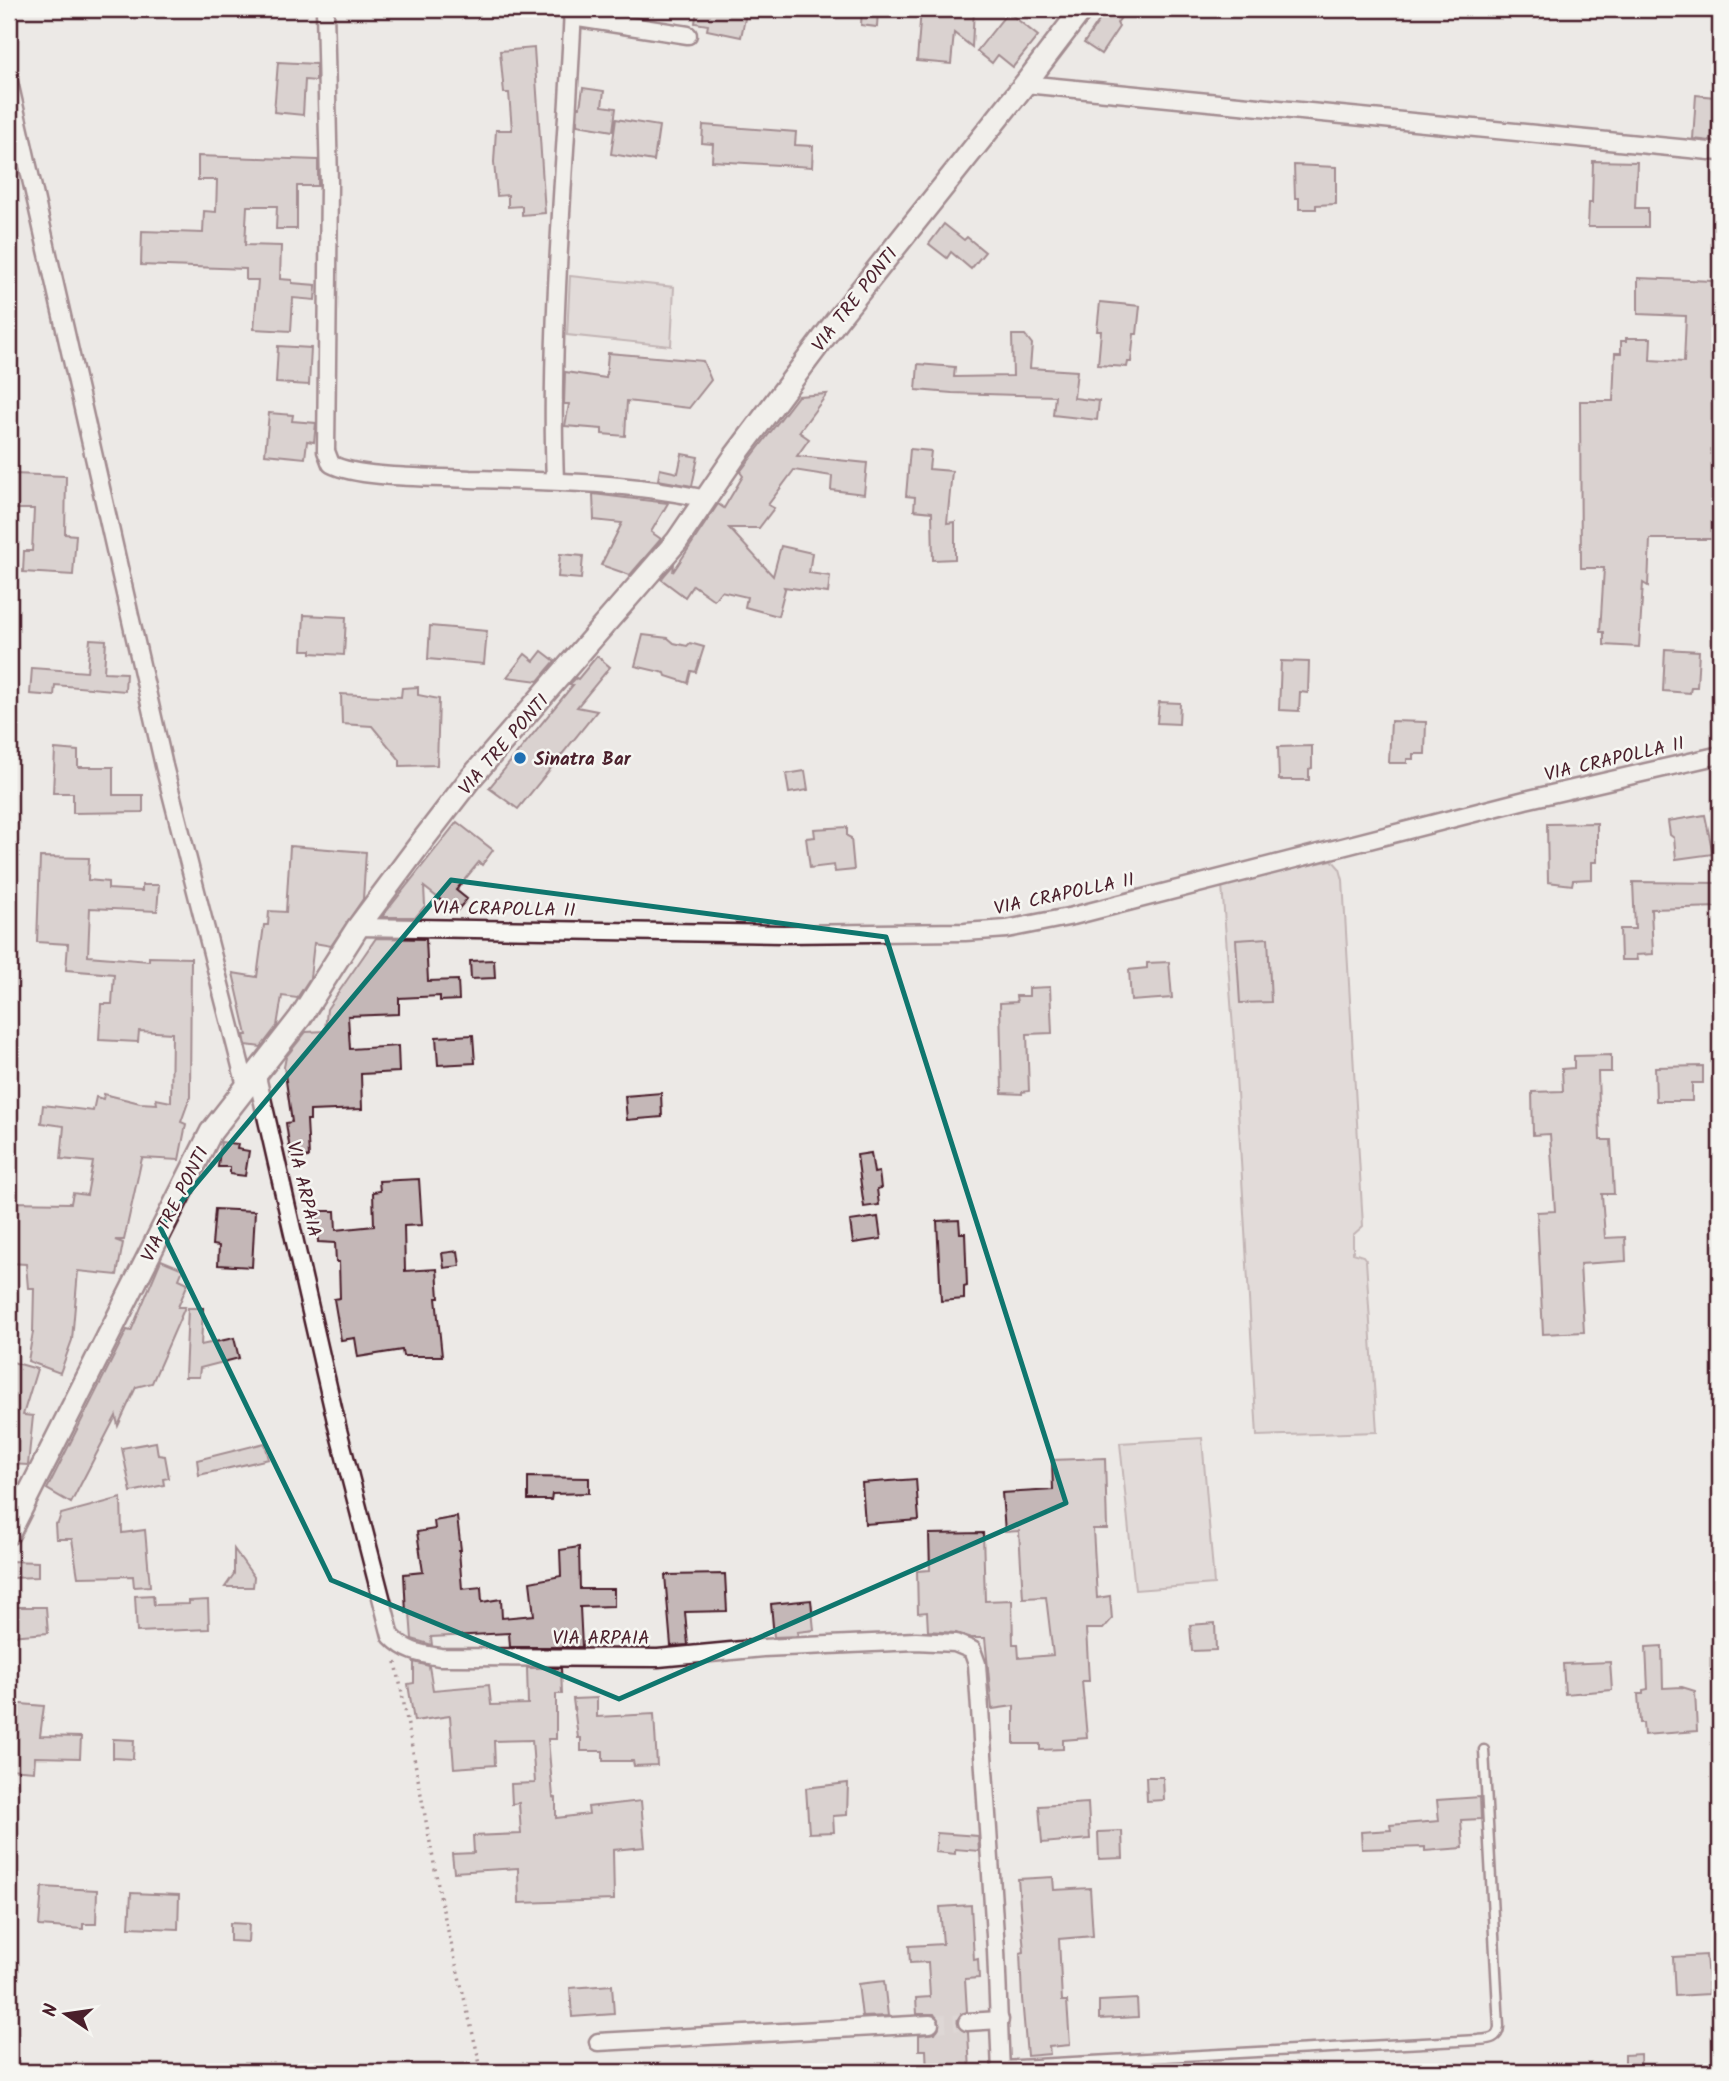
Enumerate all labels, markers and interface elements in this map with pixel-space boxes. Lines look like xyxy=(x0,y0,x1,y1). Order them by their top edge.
street label: VIA TRE PONTI xyxy=(805,241,906,359)
street label: VIA TRE PONTI xyxy=(452,688,557,803)
street label: VIA CRAPOLLA II xyxy=(1541,729,1688,791)
place label: Sinatra Bar xyxy=(534,745,632,775)
marker: Sinatra Bar xyxy=(512,750,528,766)
street label: VIA CRAPOLLA II xyxy=(991,865,1138,924)
street label: VIA CRAPOLLA II xyxy=(432,894,576,926)
street label: VIA ARPAIA xyxy=(278,1139,329,1240)
street label: VIA TRE PONTI xyxy=(134,1142,218,1268)
street label: VIA ARPAIA xyxy=(552,1624,650,1654)
north arrow xyxy=(32,1980,102,2050)
text: N xyxy=(35,2001,67,2020)

